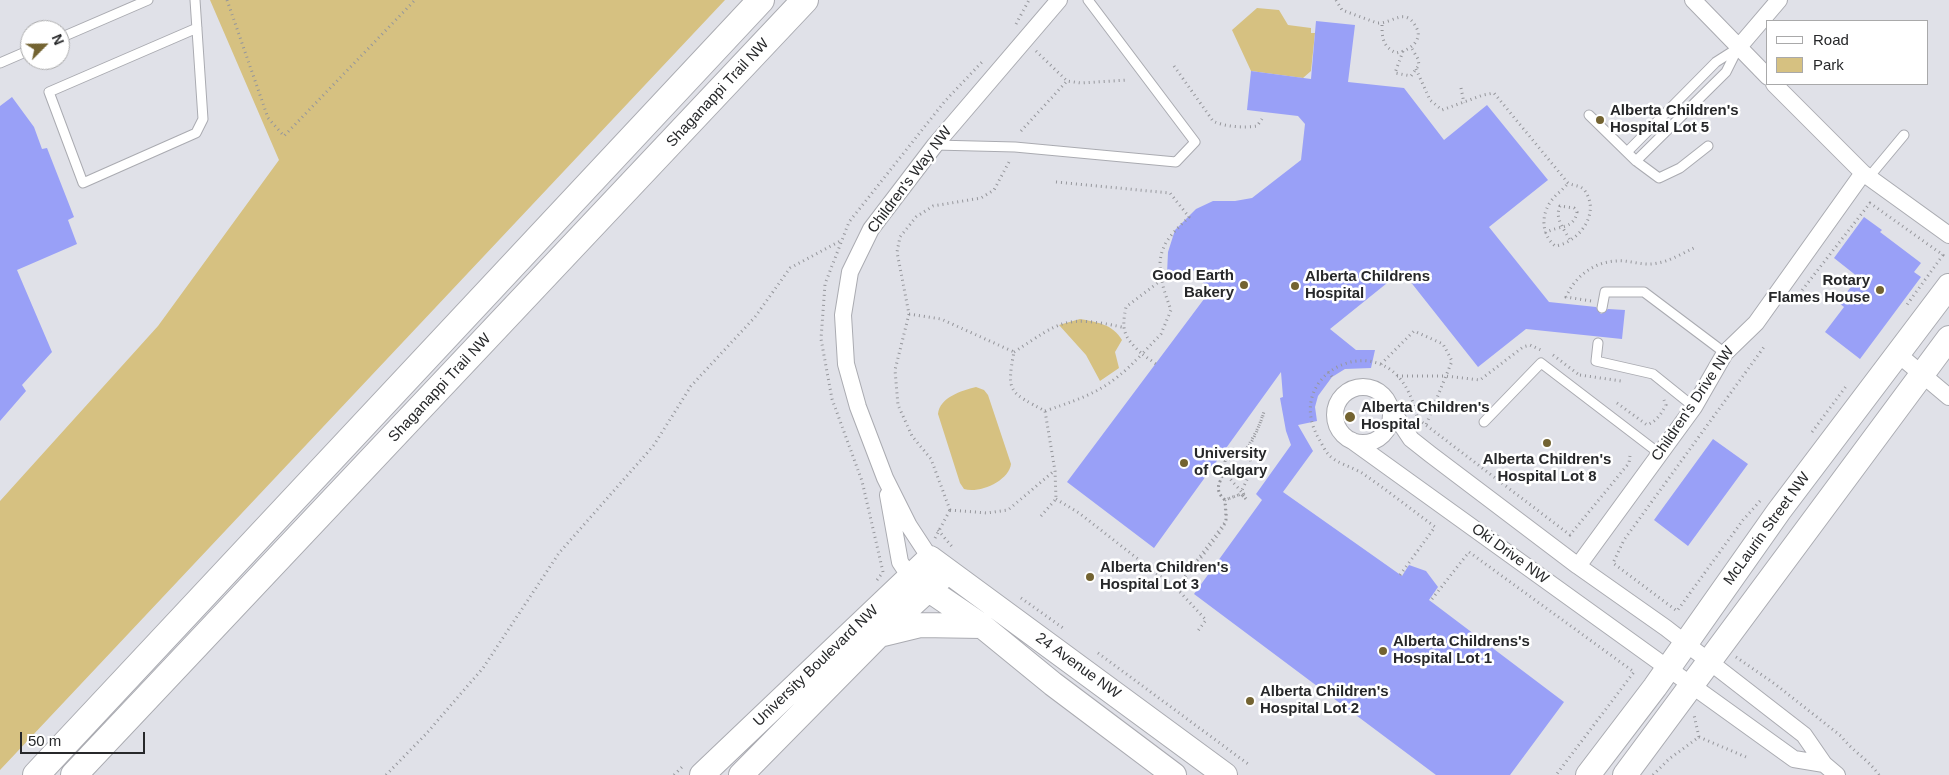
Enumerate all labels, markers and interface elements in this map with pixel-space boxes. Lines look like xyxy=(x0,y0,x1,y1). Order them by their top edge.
north arrow xyxy=(20,20,70,70)
legend xyxy=(1766,20,1929,85)
text: Road xyxy=(1813,31,1849,48)
text: N xyxy=(49,32,67,47)
street label: Shaganappi Trail NW xyxy=(663,35,773,151)
text: Park xyxy=(1813,56,1844,73)
place label: Alberta Children's Hospital Lot 5 xyxy=(1610,102,1739,137)
marker: Alberta Children's Hospital Lot 5 xyxy=(1594,114,1606,126)
street label: Children's Way NW xyxy=(864,123,956,237)
place label: Good Earth Bakery xyxy=(1152,267,1234,302)
place label: Alberta Childrens Hospital xyxy=(1305,268,1430,303)
place label: Rotary Flames House xyxy=(1768,272,1870,307)
marker: Good Earth Bakery xyxy=(1238,279,1250,291)
marker: Alberta Childrens Hospital xyxy=(1289,280,1301,292)
marker: Rotary Flames House xyxy=(1874,284,1886,296)
street label: Shaganappi Trail NW xyxy=(385,330,495,446)
street label: Children's Drive NW xyxy=(1648,343,1738,465)
place label: Alberta Children's Hospital xyxy=(1361,399,1490,434)
marker: Alberta Children's Hospital xyxy=(1343,410,1357,424)
marker: Alberta Children's Hospital Lot 8 xyxy=(1541,437,1553,449)
place label: University of Calgary xyxy=(1194,445,1267,480)
place label: Alberta Children's Hospital Lot 8 xyxy=(1483,451,1611,486)
marker: University of Calgary xyxy=(1178,457,1190,469)
street label: McLaurin Street NW xyxy=(1720,469,1814,589)
street label: Oki Drive NW xyxy=(1468,520,1552,588)
place label: Alberta Children's Hospital Lot 3 xyxy=(1100,559,1229,594)
marker: Alberta Children's Hospital Lot 3 xyxy=(1084,571,1096,583)
street label: University Boulevard NW xyxy=(750,602,882,730)
street label: 24 Avenue NW xyxy=(1032,629,1124,703)
place label: Alberta Childrens's Hospital Lot 1 xyxy=(1393,633,1530,668)
marker: Alberta Childrens's Hospital Lot 1 xyxy=(1377,645,1389,657)
place label: Alberta Children's Hospital Lot 2 xyxy=(1260,683,1389,718)
marker: Alberta Children's Hospital Lot 2 xyxy=(1244,695,1256,707)
scale bar xyxy=(22,722,148,754)
text: 50 m xyxy=(28,732,61,749)

